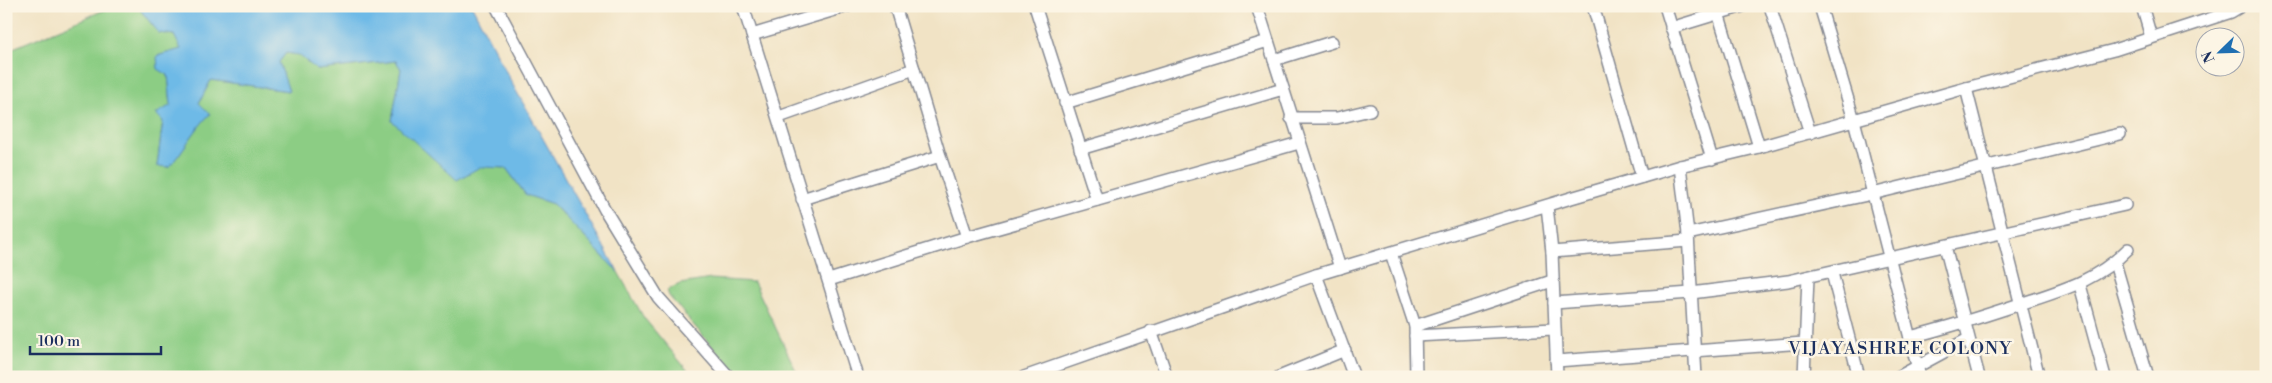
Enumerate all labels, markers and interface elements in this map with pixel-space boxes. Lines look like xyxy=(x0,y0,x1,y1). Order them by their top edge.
north arrow xyxy=(2194,28,2244,78)
text: N xyxy=(2199,48,2219,65)
scale bar xyxy=(30,323,161,355)
text: 100 m xyxy=(38,332,80,351)
district label: VIJAYASHREE COLONY xyxy=(1787,337,2012,360)

